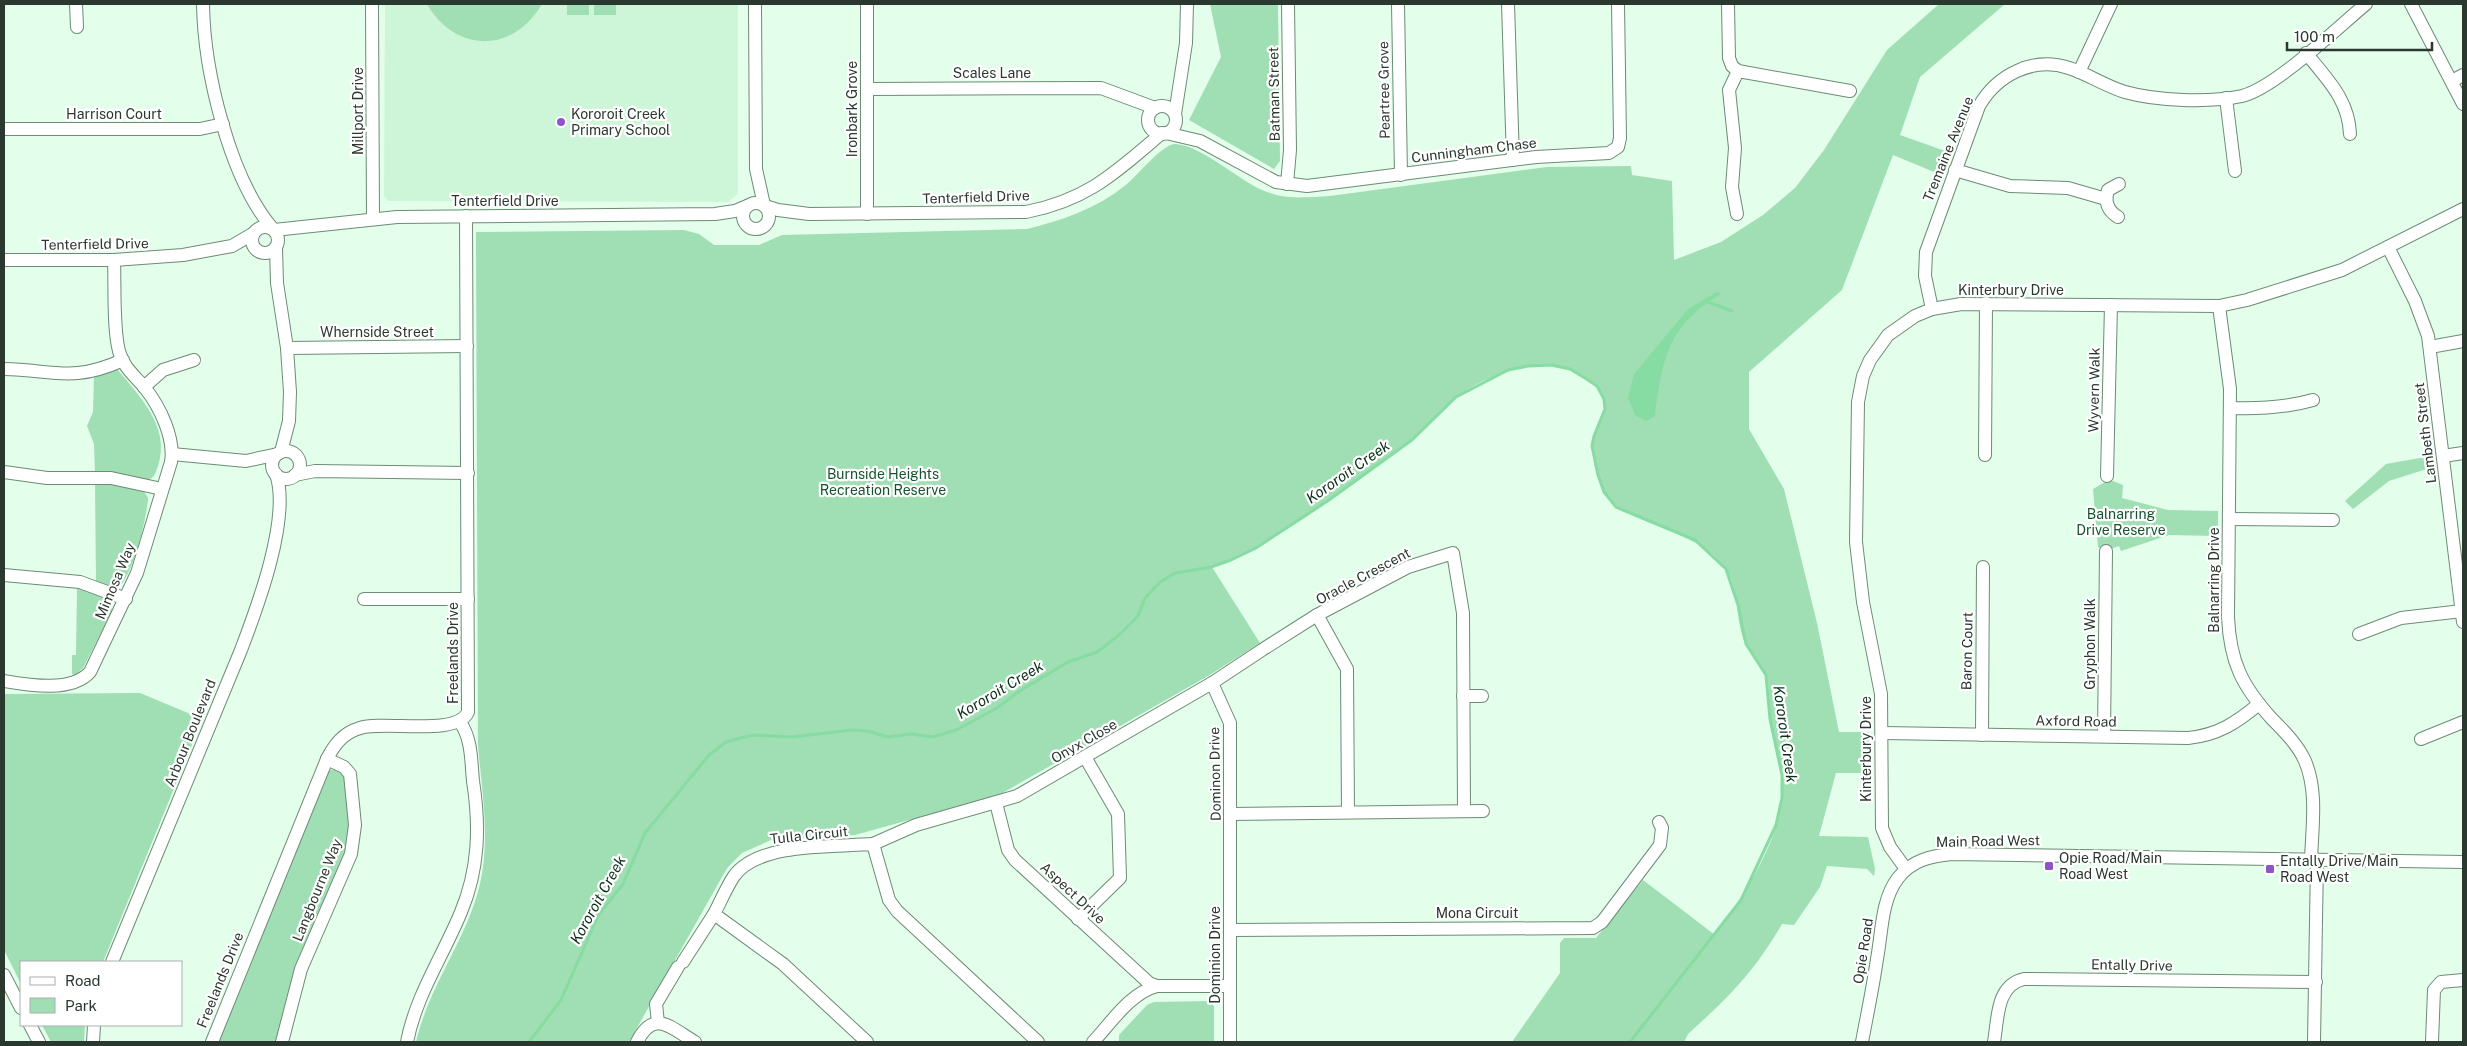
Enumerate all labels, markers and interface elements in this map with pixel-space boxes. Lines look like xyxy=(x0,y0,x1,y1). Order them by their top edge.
scale bar xyxy=(2287,20,2432,52)
text: 100 m xyxy=(2294,28,2335,45)
street label: Peartree Grove xyxy=(1375,41,1393,139)
street label: Batman Street xyxy=(1265,47,1283,141)
street label: Ironbark Grove xyxy=(844,61,860,157)
street label: Scales Lane xyxy=(953,65,1031,81)
street label: Millport Drive xyxy=(350,67,366,155)
street label: Tremaine Avenue xyxy=(1920,94,1976,204)
street label: Harrison Court xyxy=(66,106,162,122)
place label: Kororoit Creek Primary School xyxy=(571,106,670,138)
marker: Kororoit Creek Primary School xyxy=(555,116,567,128)
street label: Cunningham Chase xyxy=(1410,134,1538,166)
street label: Tenterfield Drive xyxy=(922,187,1030,207)
street label: Tenterfield Drive xyxy=(451,193,559,209)
street label: Tenterfield Drive xyxy=(41,235,149,253)
street label: Kinterbury Drive xyxy=(1958,282,2064,298)
street label: Whernside Street xyxy=(320,324,434,340)
street label: Wyvern Walk xyxy=(2085,347,2103,433)
street label: Lambeth Street xyxy=(2411,382,2439,484)
water label: Kororoit Creek xyxy=(1303,436,1393,507)
park label: Burnside Heights Recreation Reserve xyxy=(820,466,946,498)
park label: Balnarring Drive Reserve xyxy=(2076,506,2166,538)
street label: Balnarring Drive xyxy=(2206,527,2222,633)
street label: Mimosa Way xyxy=(92,540,139,622)
street label: Oracle Crescent xyxy=(1313,544,1413,608)
street label: Gryphon Walk xyxy=(2082,598,2098,690)
street label: Freelands Drive xyxy=(445,602,461,704)
street label: Baron Court xyxy=(1958,612,1976,690)
water label: Kororoit Creek xyxy=(953,657,1047,722)
street label: Arbour Boulevard xyxy=(161,677,219,789)
water label: Kororoit Creek xyxy=(1770,684,1801,784)
street label: Kinterbury Drive xyxy=(1858,696,1874,802)
street label: Axford Road xyxy=(2035,712,2117,730)
street label: Onyx Close xyxy=(1048,716,1120,766)
street label: Dominon Drive xyxy=(1206,727,1224,821)
street label: Tulla Circuit xyxy=(769,823,849,847)
street label: Main Road West xyxy=(1936,832,2040,850)
street label: Langbourne Way xyxy=(289,836,345,944)
place label: Opie Road/Main Road West xyxy=(2059,850,2162,882)
water label: Kororoit Creek xyxy=(566,852,629,947)
place label: Entally Drive/Main Road West xyxy=(2280,853,2398,885)
street label: Aspect Drive xyxy=(1037,859,1109,927)
marker: Opie Road/Main Road West xyxy=(2043,860,2055,872)
marker: Entally Drive/Main Road West xyxy=(2264,863,2276,875)
street label: Mona Circuit xyxy=(1436,905,1518,921)
street label: Dominion Drive xyxy=(1207,906,1223,1004)
street label: Opie Road xyxy=(1850,917,1876,985)
street label: Freelands Drive xyxy=(194,930,247,1030)
street label: Entally Drive xyxy=(2091,956,2173,974)
legend xyxy=(20,961,182,1026)
text: Road xyxy=(65,972,101,989)
text: Park xyxy=(65,997,97,1014)

